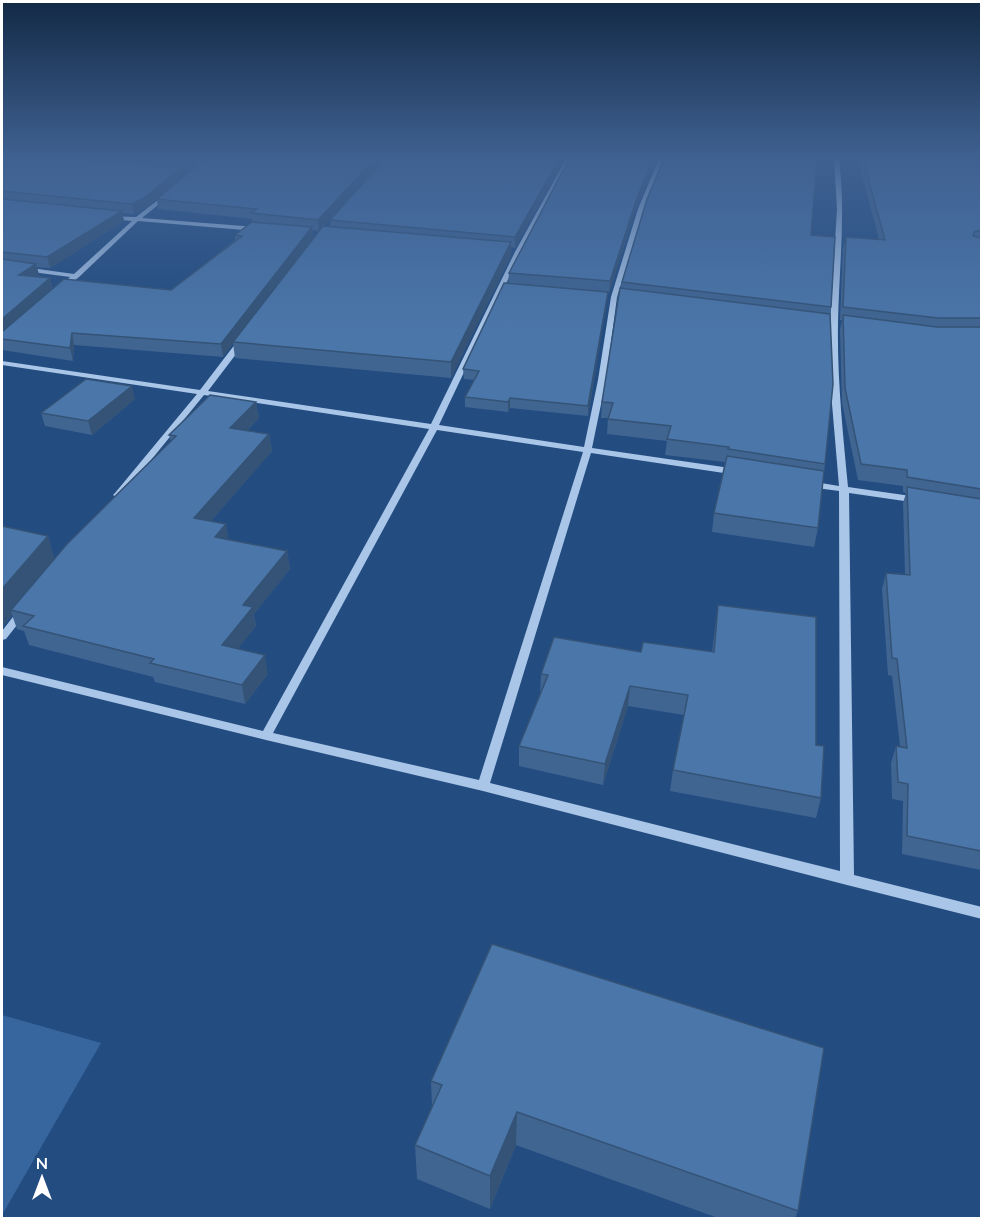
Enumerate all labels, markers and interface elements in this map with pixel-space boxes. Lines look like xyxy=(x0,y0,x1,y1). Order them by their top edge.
north arrow xyxy=(12,1148,72,1208)
text: N xyxy=(36,1153,48,1172)

